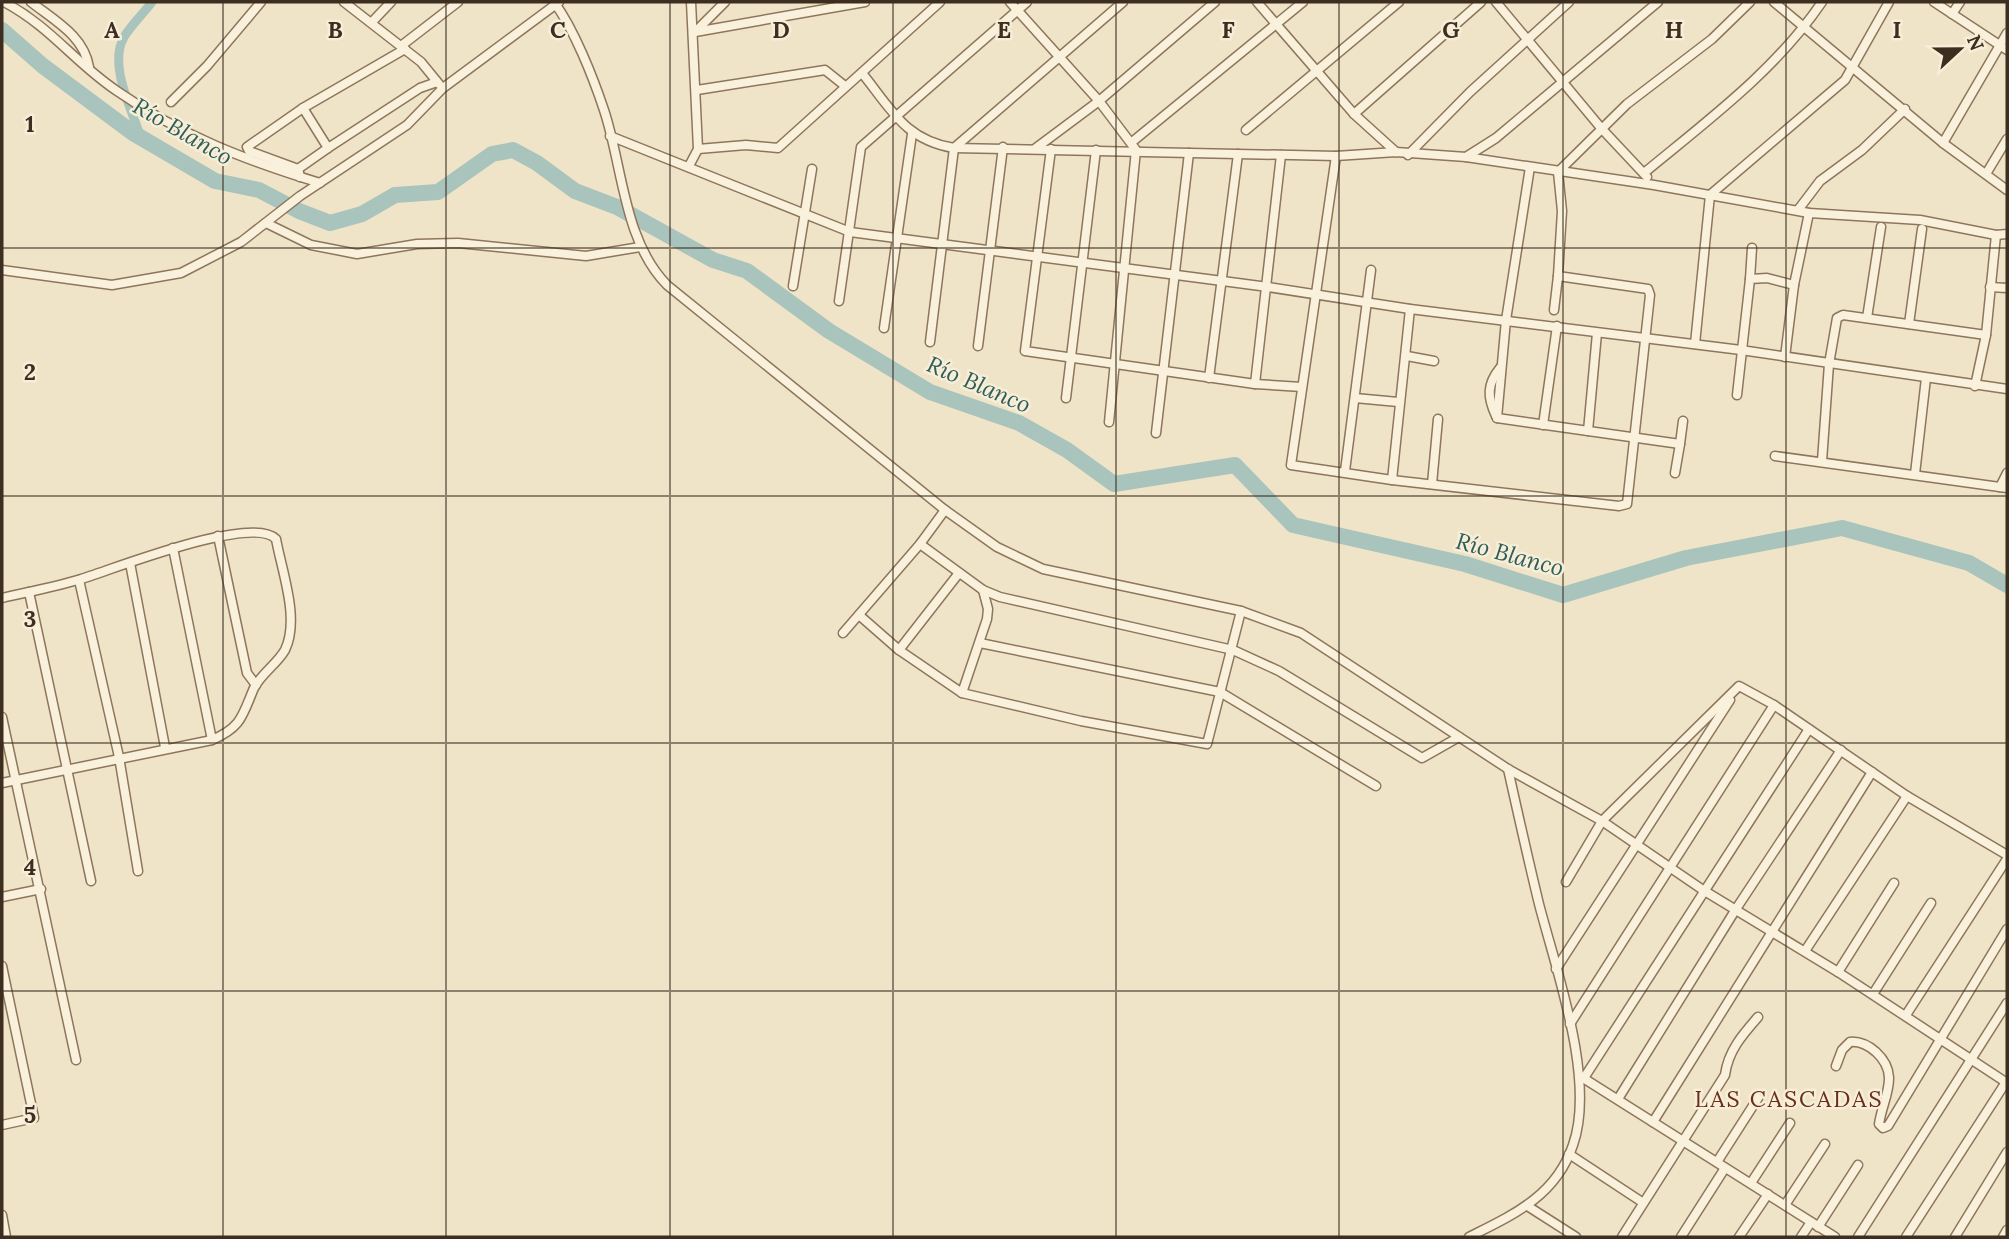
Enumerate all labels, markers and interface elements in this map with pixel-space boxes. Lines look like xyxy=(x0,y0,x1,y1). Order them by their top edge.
north arrow xyxy=(1925,14,1995,84)
text: A xyxy=(104,15,120,44)
text: B xyxy=(327,15,343,44)
text: C xyxy=(550,15,566,44)
text: D xyxy=(772,15,790,44)
text: E xyxy=(997,15,1011,44)
text: F xyxy=(1221,15,1235,44)
text: G xyxy=(1442,15,1460,44)
text: H xyxy=(1665,15,1683,44)
text: I xyxy=(1893,15,1901,44)
text: N xyxy=(1962,31,1990,54)
water label: Río Blanco xyxy=(128,91,238,171)
text: 1 xyxy=(25,109,35,138)
water label: Río Blanco xyxy=(923,349,1035,419)
text: 2 xyxy=(24,357,36,386)
water label: Río Blanco xyxy=(1453,526,1567,582)
text: 3 xyxy=(24,604,36,633)
text: 4 xyxy=(24,852,36,881)
district label: LAS CASCADAS xyxy=(1695,1084,1883,1113)
text: 5 xyxy=(24,1100,36,1129)

